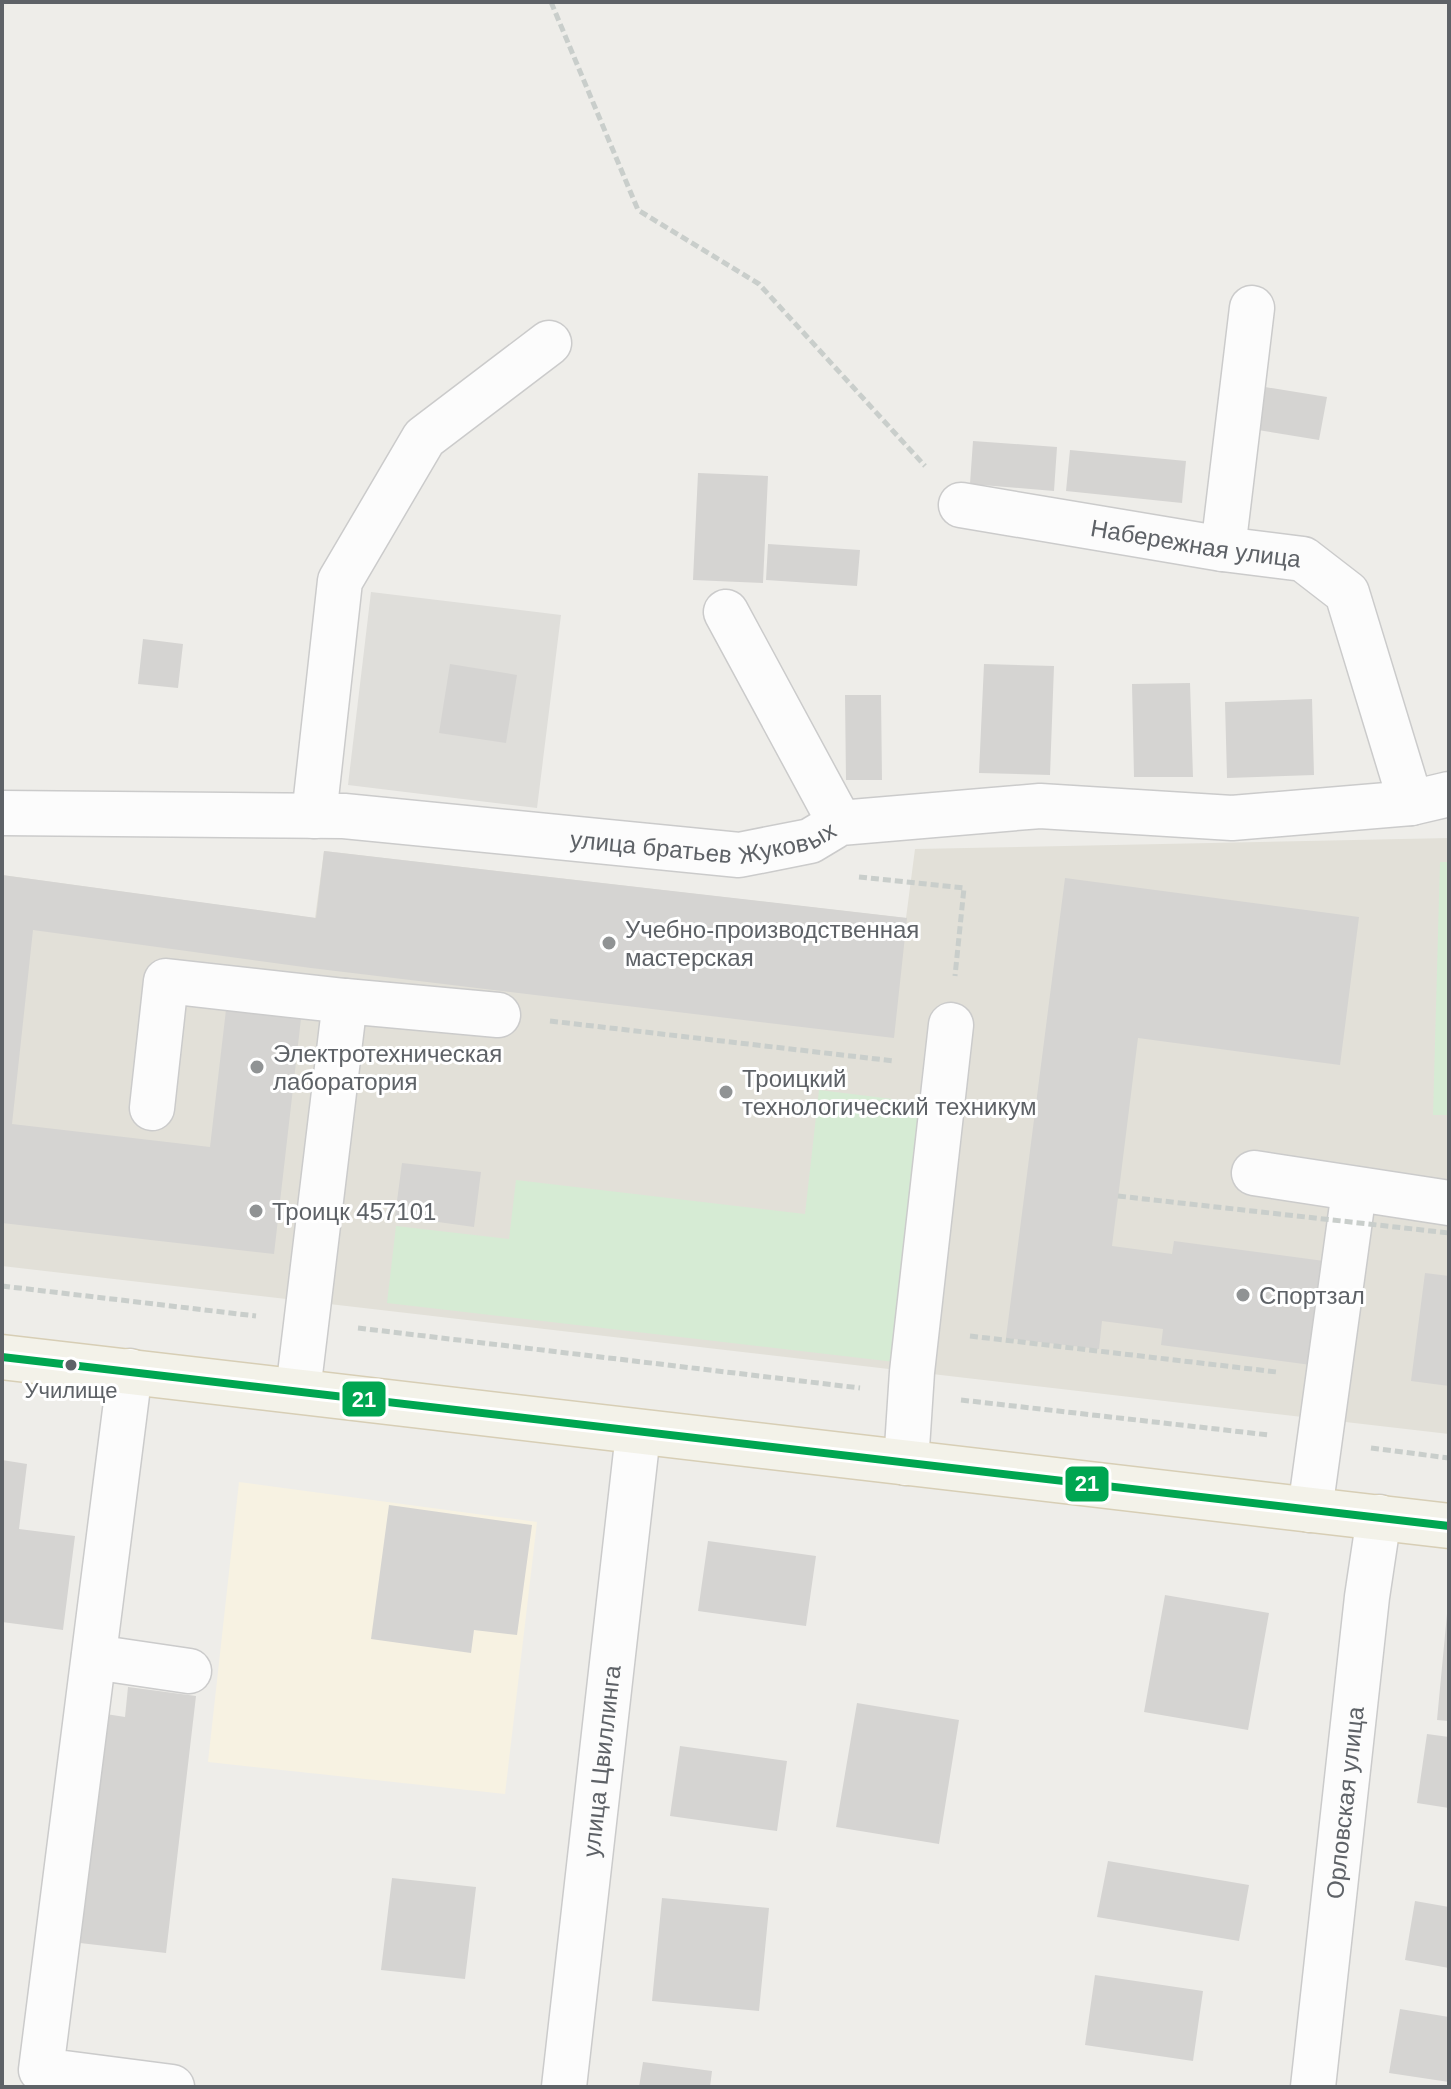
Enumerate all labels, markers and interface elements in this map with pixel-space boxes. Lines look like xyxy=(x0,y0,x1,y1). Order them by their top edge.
street label: Набережная улица xyxy=(1089,514,1303,572)
street label: улица братьев Жуковых xyxy=(569,815,840,868)
place label: Учебно-производственная мастерская xyxy=(625,916,919,971)
marker: Учебно-производственная мастерская xyxy=(600,934,618,952)
place label: Электротехническая лаборатория xyxy=(273,1040,502,1095)
marker: Электротехническая лаборатория xyxy=(248,1058,266,1076)
place label: Троицкий технологический техникум xyxy=(742,1065,1036,1120)
marker: Троицкий технологический техникум xyxy=(717,1083,735,1101)
place label: Троицк 457101 xyxy=(272,1198,436,1225)
marker: Троицк 457101 xyxy=(247,1202,265,1220)
place label: Спортзал xyxy=(1259,1282,1365,1309)
marker: Спортзал xyxy=(1234,1286,1252,1304)
marker: Училище xyxy=(63,1357,79,1373)
place label: Училище xyxy=(25,1378,117,1403)
line badge: 21 xyxy=(341,1380,387,1418)
text: 21 xyxy=(352,1387,376,1412)
line badge: 21 xyxy=(1064,1465,1110,1503)
text: 21 xyxy=(1075,1471,1099,1496)
street label: улица Цвиллинга xyxy=(577,1663,625,1858)
street label: Орловская улица xyxy=(1320,1704,1368,1900)

